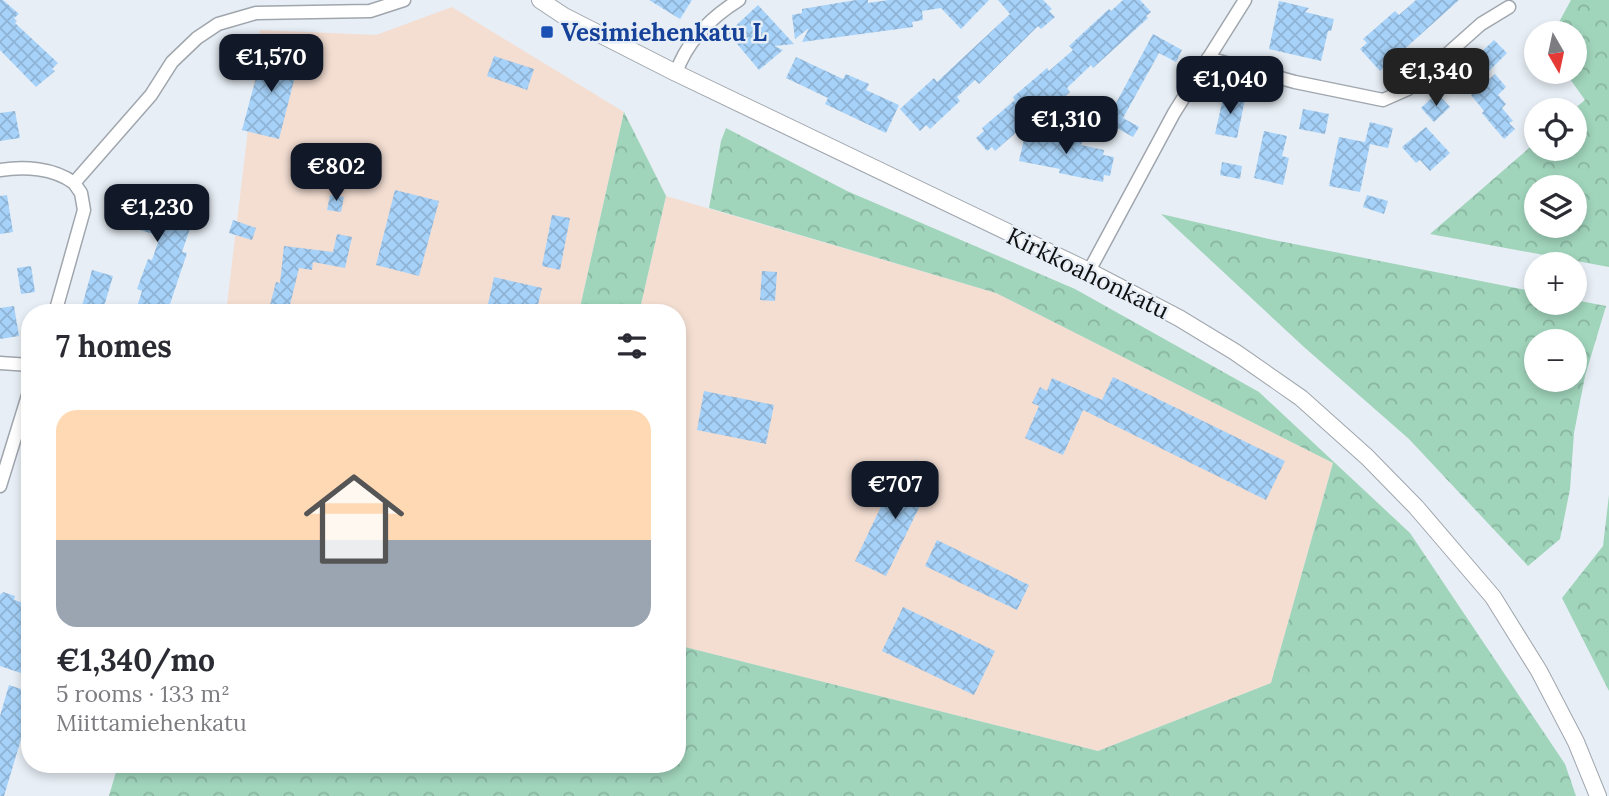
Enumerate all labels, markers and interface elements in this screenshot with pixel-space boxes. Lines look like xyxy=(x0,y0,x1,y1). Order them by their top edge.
place label: Vesimiehenkatu L xyxy=(561,17,767,48)
north arrow xyxy=(1524,21,1587,84)
map controls xyxy=(1524,21,1587,392)
marker: Vesimiehenkatu L xyxy=(539,24,555,40)
pin: €1,570 xyxy=(214,34,328,94)
text: €1,570 xyxy=(235,42,307,71)
pin: €1,340 xyxy=(1379,48,1493,108)
text: €1,340 xyxy=(1399,56,1473,85)
pin: €1,040 xyxy=(1173,57,1287,116)
text: €1,040 xyxy=(1192,64,1268,93)
pin: €1,310 xyxy=(1009,96,1123,156)
button: locate xyxy=(1524,98,1587,161)
text: €1,310 xyxy=(1031,104,1101,133)
pin: €802 xyxy=(295,144,377,203)
text: €802 xyxy=(307,151,365,180)
button: layers xyxy=(1524,175,1587,238)
pin: €1,230 xyxy=(100,184,214,244)
text: €1,230 xyxy=(120,192,194,221)
street label: Kirkkoahonkatu xyxy=(1002,220,1174,326)
button: + xyxy=(1524,252,1587,315)
text: 7 homes xyxy=(56,327,172,365)
icon: filters xyxy=(613,327,651,365)
button: − xyxy=(1524,329,1587,392)
icon: home xyxy=(291,456,417,582)
pin: €707 xyxy=(854,462,936,521)
text: €707 xyxy=(868,469,922,498)
text: €1,340/mo xyxy=(56,641,215,679)
text: 5 rooms · 133 m² xyxy=(56,679,230,708)
text: Miittamiehenkatu xyxy=(56,708,247,737)

